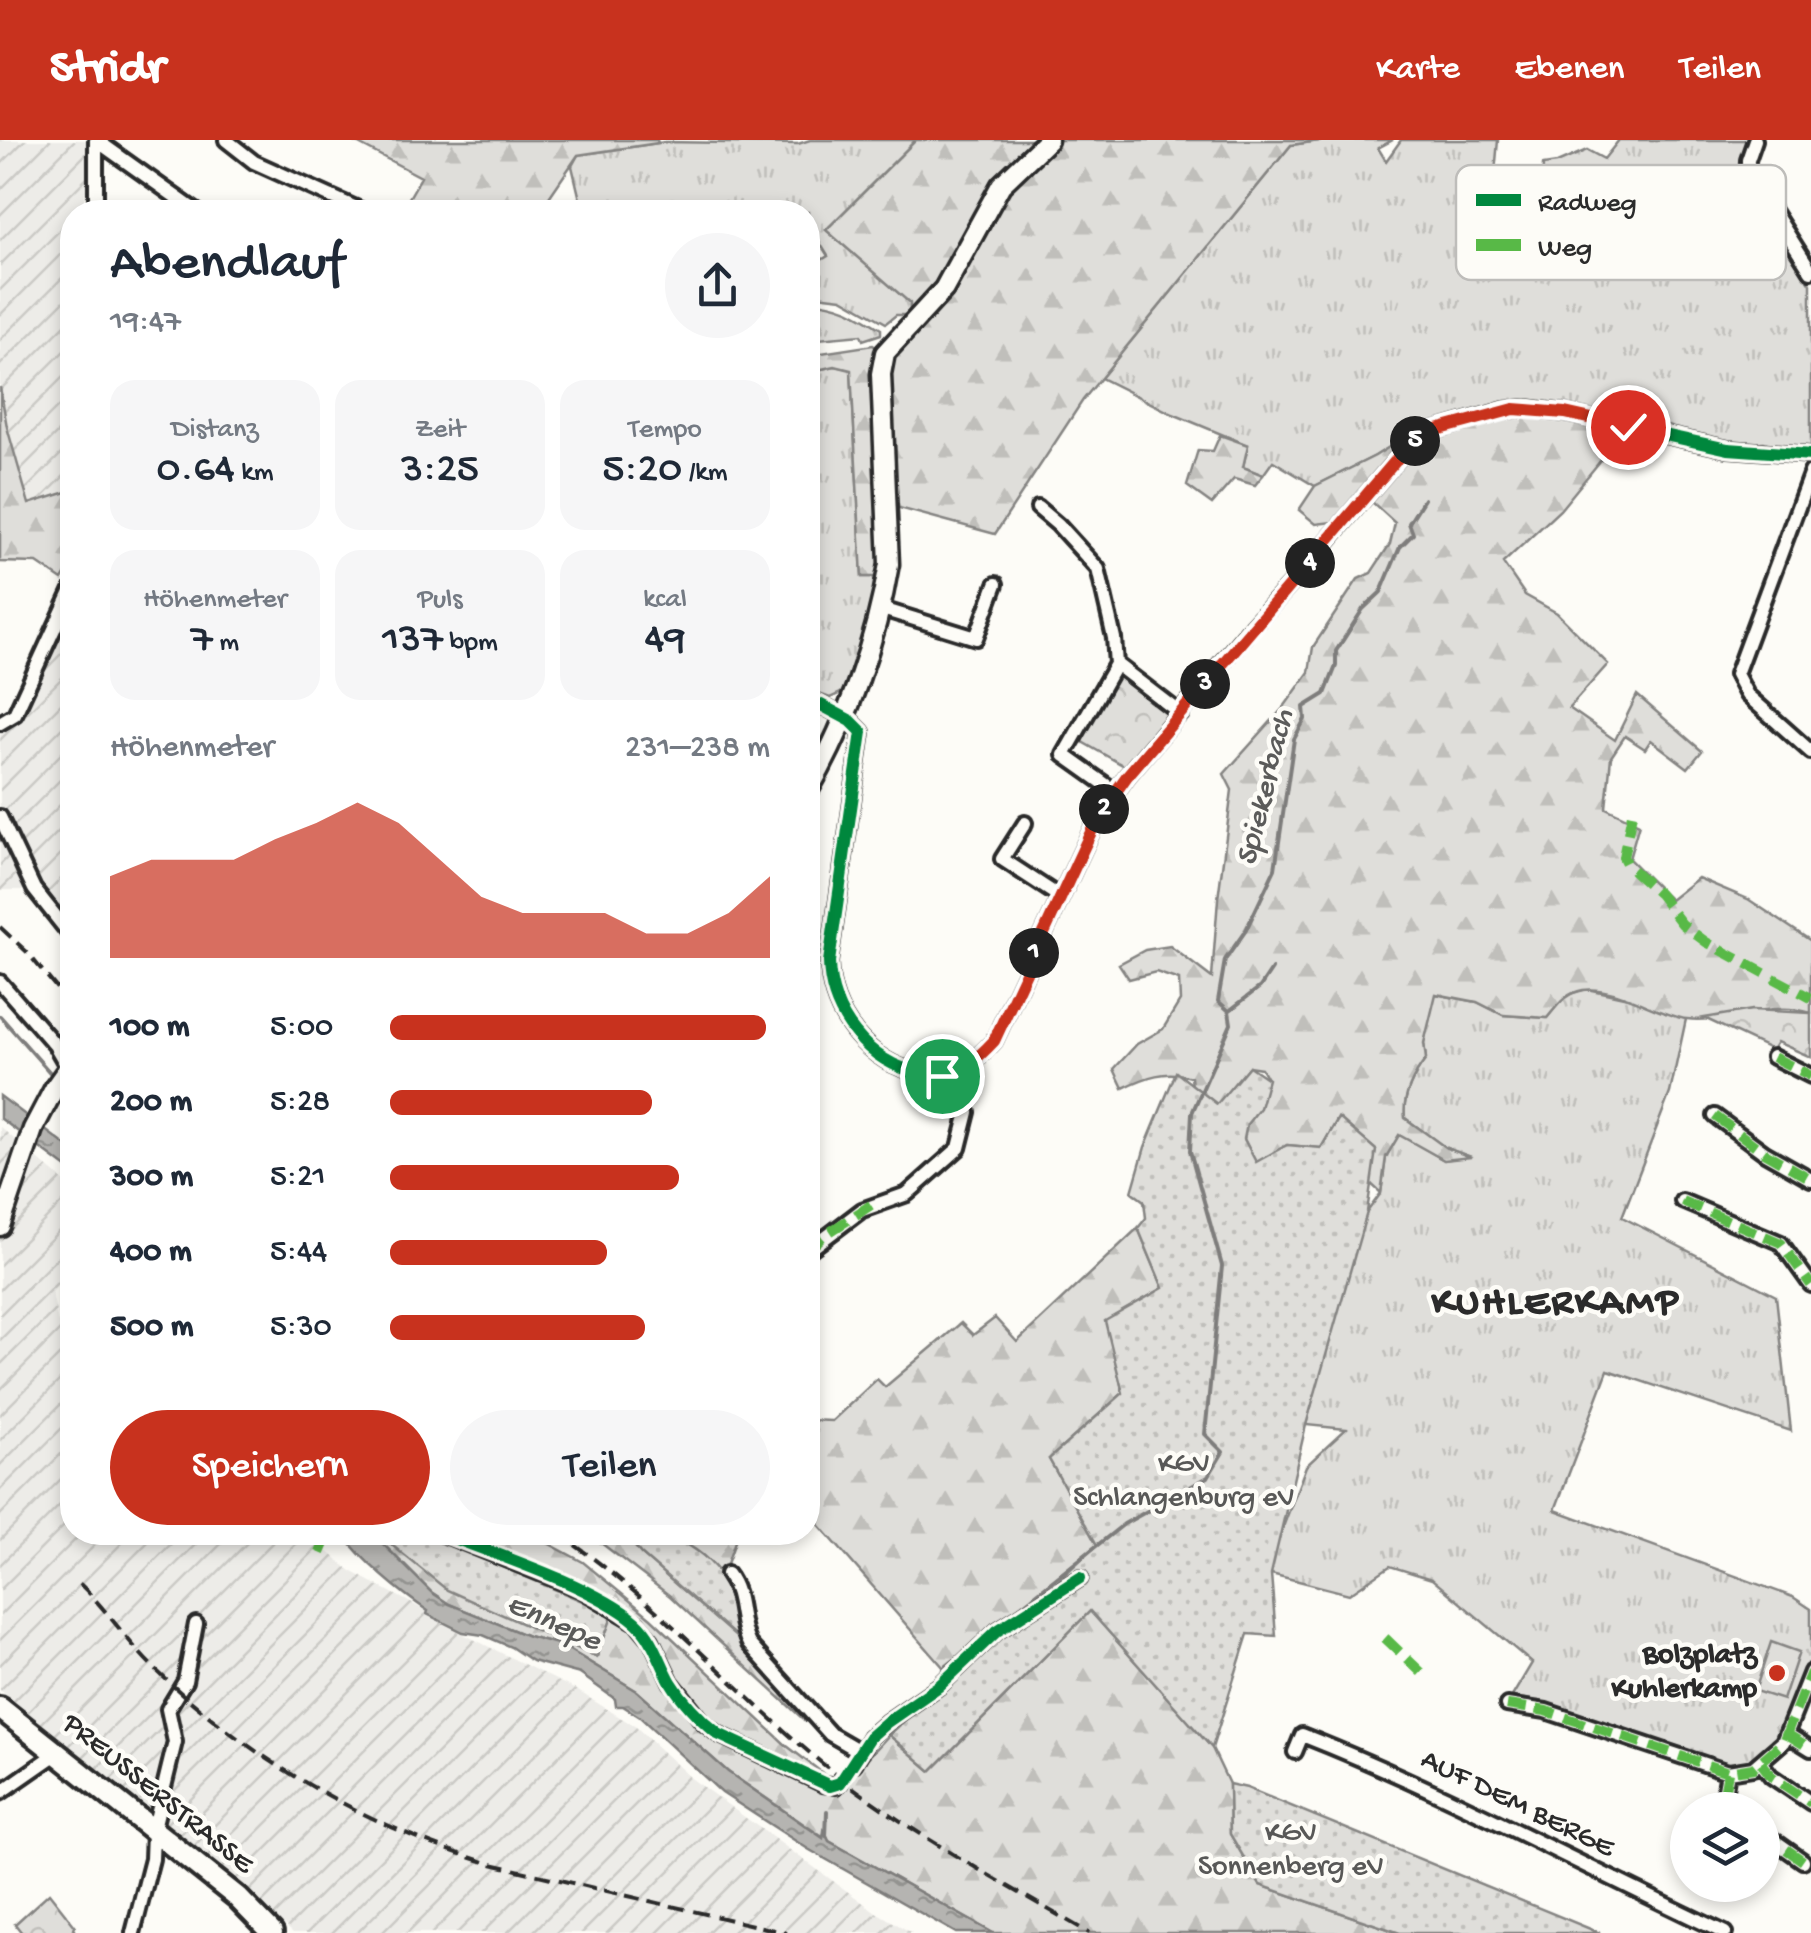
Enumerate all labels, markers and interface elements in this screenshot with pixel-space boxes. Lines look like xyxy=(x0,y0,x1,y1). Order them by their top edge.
text: Stridr xyxy=(50,42,164,99)
text: Karte xyxy=(1376,50,1460,91)
text: Ebenen xyxy=(1515,50,1624,91)
text: Teilen xyxy=(1679,50,1761,91)
legend xyxy=(1456,165,1786,280)
text: Radweg xyxy=(1538,188,1637,221)
button: share xyxy=(665,233,770,338)
text: Weg xyxy=(1538,233,1592,266)
text: Abendlauf xyxy=(110,234,344,298)
text: 19:47 xyxy=(110,304,181,342)
pin xyxy=(1586,385,1671,470)
icon: check xyxy=(1601,400,1656,455)
text: Distanz xyxy=(171,414,259,447)
text: Zeit xyxy=(415,414,465,447)
text: Tempo xyxy=(628,414,702,447)
pin: 5 xyxy=(1390,416,1440,466)
text: 5 xyxy=(1408,424,1422,457)
text: 0.64 xyxy=(156,447,235,496)
text: 3:25 xyxy=(401,447,479,496)
text: 5:20 xyxy=(602,447,682,496)
text: km xyxy=(235,457,274,490)
text: /km xyxy=(682,457,728,490)
pin: 4 xyxy=(1285,538,1335,588)
text: 4 xyxy=(1303,546,1317,579)
text: Höhenmeter xyxy=(143,584,287,617)
text: Puls xyxy=(417,584,463,617)
text: kcal xyxy=(643,584,687,617)
text: 7 xyxy=(191,617,213,666)
text: 137 xyxy=(382,617,443,666)
text: 49 xyxy=(645,617,685,666)
text: m xyxy=(213,627,239,660)
text: bpm xyxy=(443,627,498,660)
pin: 3 xyxy=(1180,659,1230,709)
text: 3 xyxy=(1198,667,1212,700)
water label: Spiekerbach xyxy=(1229,706,1305,870)
text: Höhenmeter xyxy=(110,730,274,768)
text: 231–238 m xyxy=(625,730,770,768)
pin: 2 xyxy=(1079,784,1129,834)
text: 2 xyxy=(1097,792,1111,825)
pin: 1 xyxy=(1009,928,1059,978)
text: 1 xyxy=(1028,936,1040,969)
text: 100 m xyxy=(110,1009,190,1047)
text: 5:00 xyxy=(270,1009,333,1047)
pin xyxy=(900,1034,985,1119)
icon: arrive xyxy=(915,1049,970,1104)
text: 200 m xyxy=(110,1084,192,1122)
text: 5:28 xyxy=(270,1084,330,1122)
text: 300 m xyxy=(110,1159,193,1197)
text: 5:21 xyxy=(270,1159,325,1197)
text: 400 m xyxy=(110,1234,192,1272)
text: 5:44 xyxy=(270,1234,327,1272)
district label: KUHLERKAMP xyxy=(1431,1281,1680,1328)
text: 500 m xyxy=(110,1309,193,1347)
text: 5:30 xyxy=(270,1309,332,1347)
button: Speichern xyxy=(110,1410,430,1525)
button: Teilen xyxy=(450,1410,770,1525)
park label: KGV Schlangenburg eV xyxy=(1073,1448,1295,1517)
water label: Ennepe xyxy=(500,1586,607,1662)
place label: Bolzplatz Kuhlerkamp xyxy=(1610,1639,1759,1708)
marker: Bolzplatz Kuhlerkamp xyxy=(1766,1662,1788,1684)
street label: PREUSSERSTRASSE xyxy=(54,1707,261,1884)
street label: AUF DEM BERGE xyxy=(1414,1743,1621,1868)
map controls xyxy=(1670,1792,1780,1902)
button: layers xyxy=(1670,1792,1780,1902)
park label: KGV Sonnenberg eV xyxy=(1198,1817,1384,1886)

